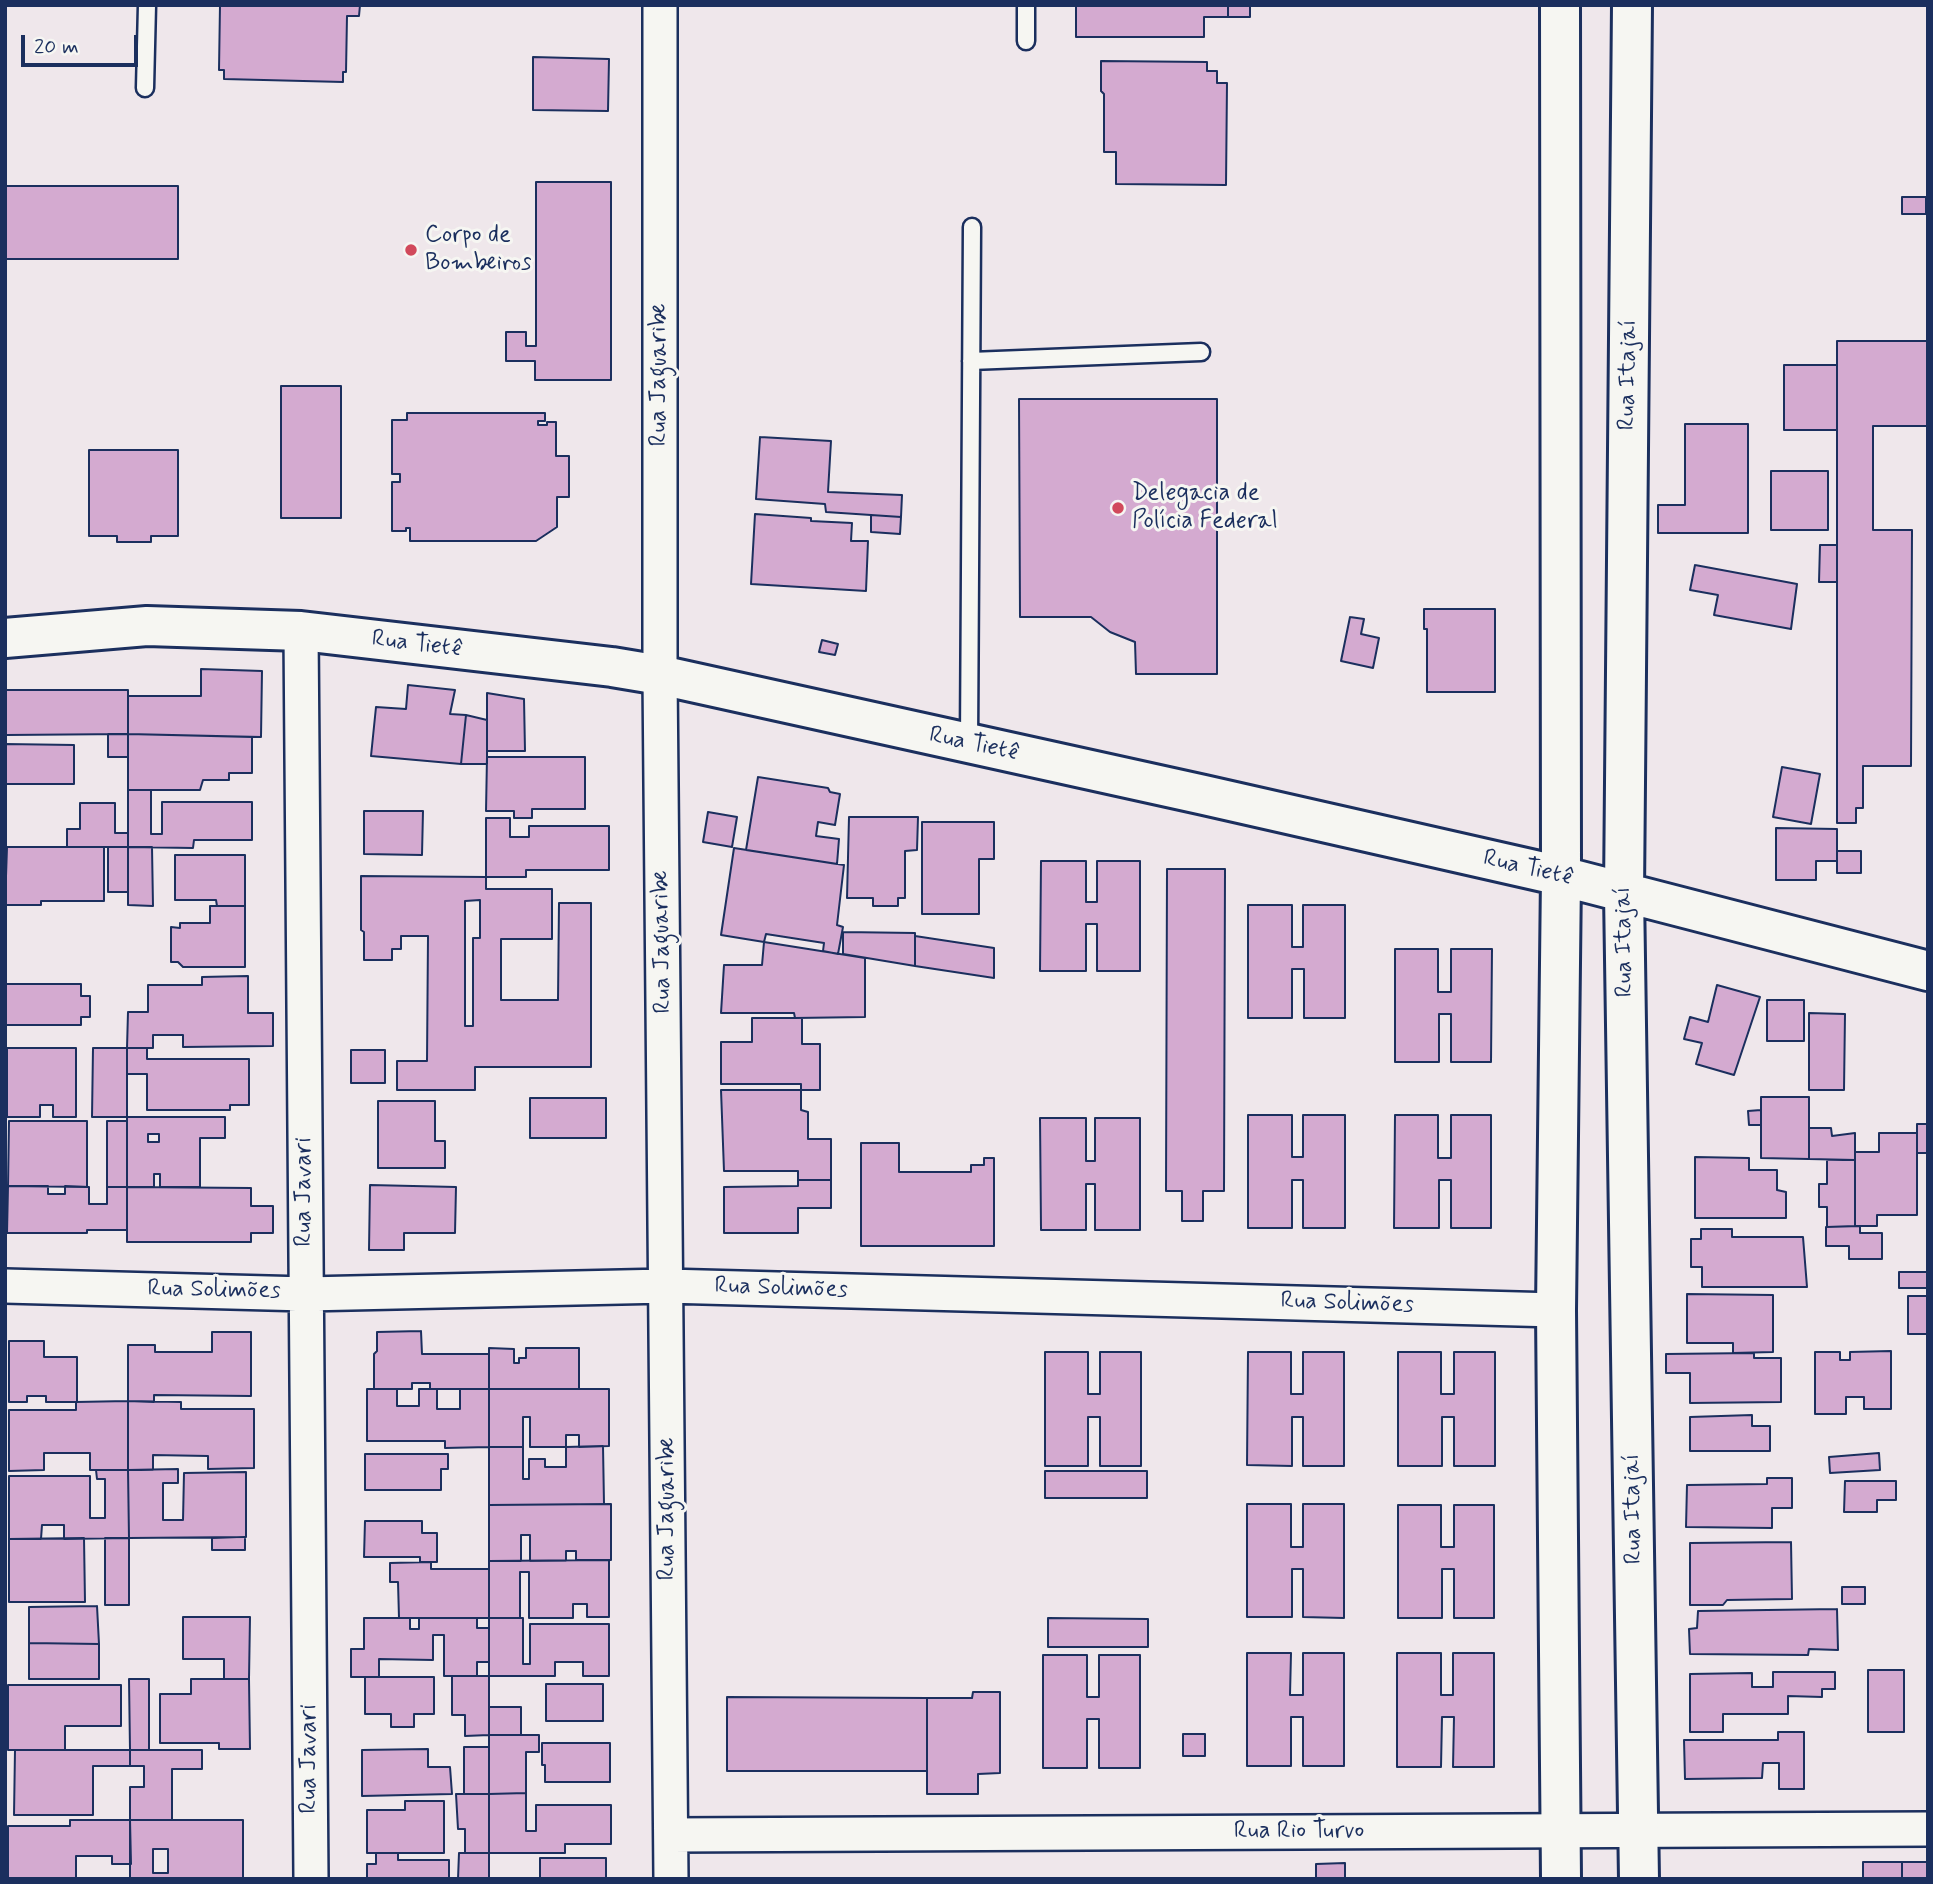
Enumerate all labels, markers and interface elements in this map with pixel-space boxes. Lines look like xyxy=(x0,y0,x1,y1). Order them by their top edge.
scale bar xyxy=(24,21,142,65)
text: 20 m xyxy=(34,33,79,61)
place label: Corpo de Bombeiros xyxy=(425,222,532,278)
marker: Corpo de Bombeiros xyxy=(403,242,419,258)
street label: Rua Jaguaribe xyxy=(646,303,674,447)
street label: Rua Itajaí xyxy=(1614,319,1644,431)
place label: Delegacia de Polícia Federal xyxy=(1132,480,1278,536)
marker: Delegacia de Polícia Federal xyxy=(1110,500,1126,516)
street label: Rua Tietê xyxy=(370,625,464,665)
street label: Rua Tietê xyxy=(926,721,1022,769)
street label: Rua Tietê xyxy=(1480,845,1576,893)
street label: Rua Jaguaribe xyxy=(647,870,679,1014)
street label: Rua Itajaí xyxy=(1610,886,1640,998)
street label: Rua Javari xyxy=(291,1137,319,1247)
street label: Rua Solimões xyxy=(714,1272,848,1306)
street label: Rua Solimões xyxy=(147,1275,281,1307)
street label: Rua Solimões xyxy=(1280,1287,1414,1321)
street label: Rua Jaguaribe xyxy=(654,1437,682,1581)
street label: Rua Itajaí xyxy=(1619,1453,1649,1565)
street label: Rua Javari xyxy=(296,1704,324,1814)
street label: Rua Rio Turvo xyxy=(1234,1818,1364,1846)

